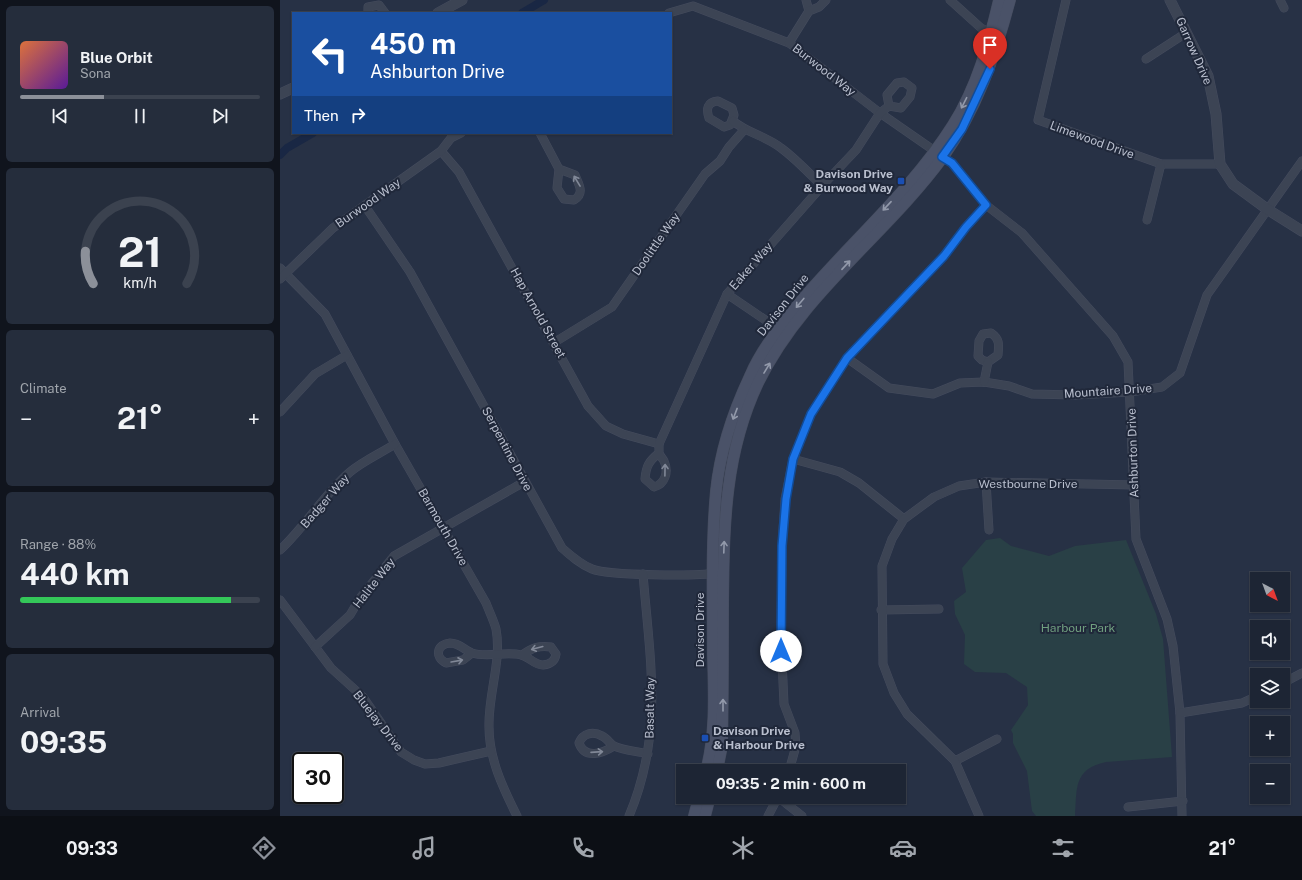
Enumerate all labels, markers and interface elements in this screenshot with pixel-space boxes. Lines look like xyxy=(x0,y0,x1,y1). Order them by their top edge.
street label: Garrow Drive xyxy=(1173,15,1215,87)
text: 450 m xyxy=(370,27,456,60)
icon: left xyxy=(304,28,356,80)
pin xyxy=(973,28,1007,69)
icon: arrive xyxy=(979,34,1001,56)
street label: Burwood Way xyxy=(790,41,859,99)
text: Blue Orbit xyxy=(80,49,153,66)
text: Ashburton Drive xyxy=(370,61,505,82)
text: Sona xyxy=(80,66,111,81)
one-way arrow xyxy=(960,97,968,109)
icon: right xyxy=(347,104,369,126)
icon: previous xyxy=(49,105,71,127)
icon: pause xyxy=(129,105,151,127)
icon: next xyxy=(209,105,231,127)
text: Then xyxy=(304,107,339,124)
street label: Limewood Drive xyxy=(1048,118,1136,162)
place label: Davison Drive & Burwood Way xyxy=(803,167,893,195)
street label: Burwood Way xyxy=(333,175,404,231)
one-way arrow xyxy=(572,175,581,186)
marker: Davison Drive & Burwood Way xyxy=(896,176,906,186)
one-way arrow xyxy=(883,201,892,211)
street label: Doolittle Way xyxy=(629,209,683,278)
text: 21 xyxy=(118,227,162,276)
street label: Eaker Way xyxy=(727,239,776,293)
one-way arrow xyxy=(841,260,850,270)
street label: Hap Arnold Street xyxy=(507,265,569,361)
street label: Davison Drive xyxy=(754,271,812,339)
text: km/h xyxy=(123,274,157,291)
one-way arrow xyxy=(795,298,804,308)
one-way arrow xyxy=(763,363,771,374)
text: Climate xyxy=(20,381,67,396)
street label: Mountaire Drive xyxy=(1063,381,1153,401)
text: 21° xyxy=(117,400,163,436)
street label: Serpentine Drive xyxy=(479,405,535,494)
text: − xyxy=(20,406,32,432)
text: + xyxy=(248,406,260,432)
one-way arrow xyxy=(730,408,738,420)
street label: Ashburton Drive xyxy=(1124,408,1142,498)
one-way arrow xyxy=(661,464,669,477)
street label: Badger Way xyxy=(298,471,353,531)
street label: Westbourne Drive xyxy=(978,477,1078,491)
street label: Barmouth Drive xyxy=(415,486,471,568)
text: Range · 88% xyxy=(20,537,96,552)
one-way arrow xyxy=(721,541,728,554)
street label: Halite Way xyxy=(350,555,398,611)
text: 440 km xyxy=(20,556,130,592)
north arrow xyxy=(1250,572,1290,612)
map controls xyxy=(1250,572,1290,804)
street label: Davison Drive xyxy=(693,592,707,668)
button: sound xyxy=(1250,620,1290,660)
park label: Harbour Park xyxy=(1041,621,1116,635)
position arrow xyxy=(760,630,802,672)
one-way arrow xyxy=(530,644,543,652)
one-way arrow xyxy=(450,657,463,665)
button: layers xyxy=(1250,668,1290,708)
street label: Basalt Way xyxy=(642,676,658,739)
street label: Bluejay Drive xyxy=(350,688,406,754)
one-way arrow xyxy=(719,699,727,712)
text: Arrival xyxy=(20,705,60,720)
button: + xyxy=(1250,716,1290,756)
text: 09:35 xyxy=(20,724,107,760)
place label: Davison Drive & Harbour Drive xyxy=(713,724,805,752)
marker: Davison Drive & Harbour Drive xyxy=(700,733,710,743)
one-way arrow xyxy=(590,749,603,756)
speed limit sign: 30 xyxy=(292,752,344,804)
button: − xyxy=(1250,764,1290,804)
text: 09:35 · 2 min · 600 m xyxy=(716,775,866,792)
icon: directions xyxy=(250,834,278,862)
icon: music xyxy=(410,834,438,862)
icon: phone xyxy=(569,834,597,862)
icon: climate xyxy=(729,834,757,862)
icon: car xyxy=(889,834,917,862)
icon: filters xyxy=(1049,834,1077,862)
text: 09:33 xyxy=(66,838,118,859)
text: 21° xyxy=(1208,838,1236,859)

